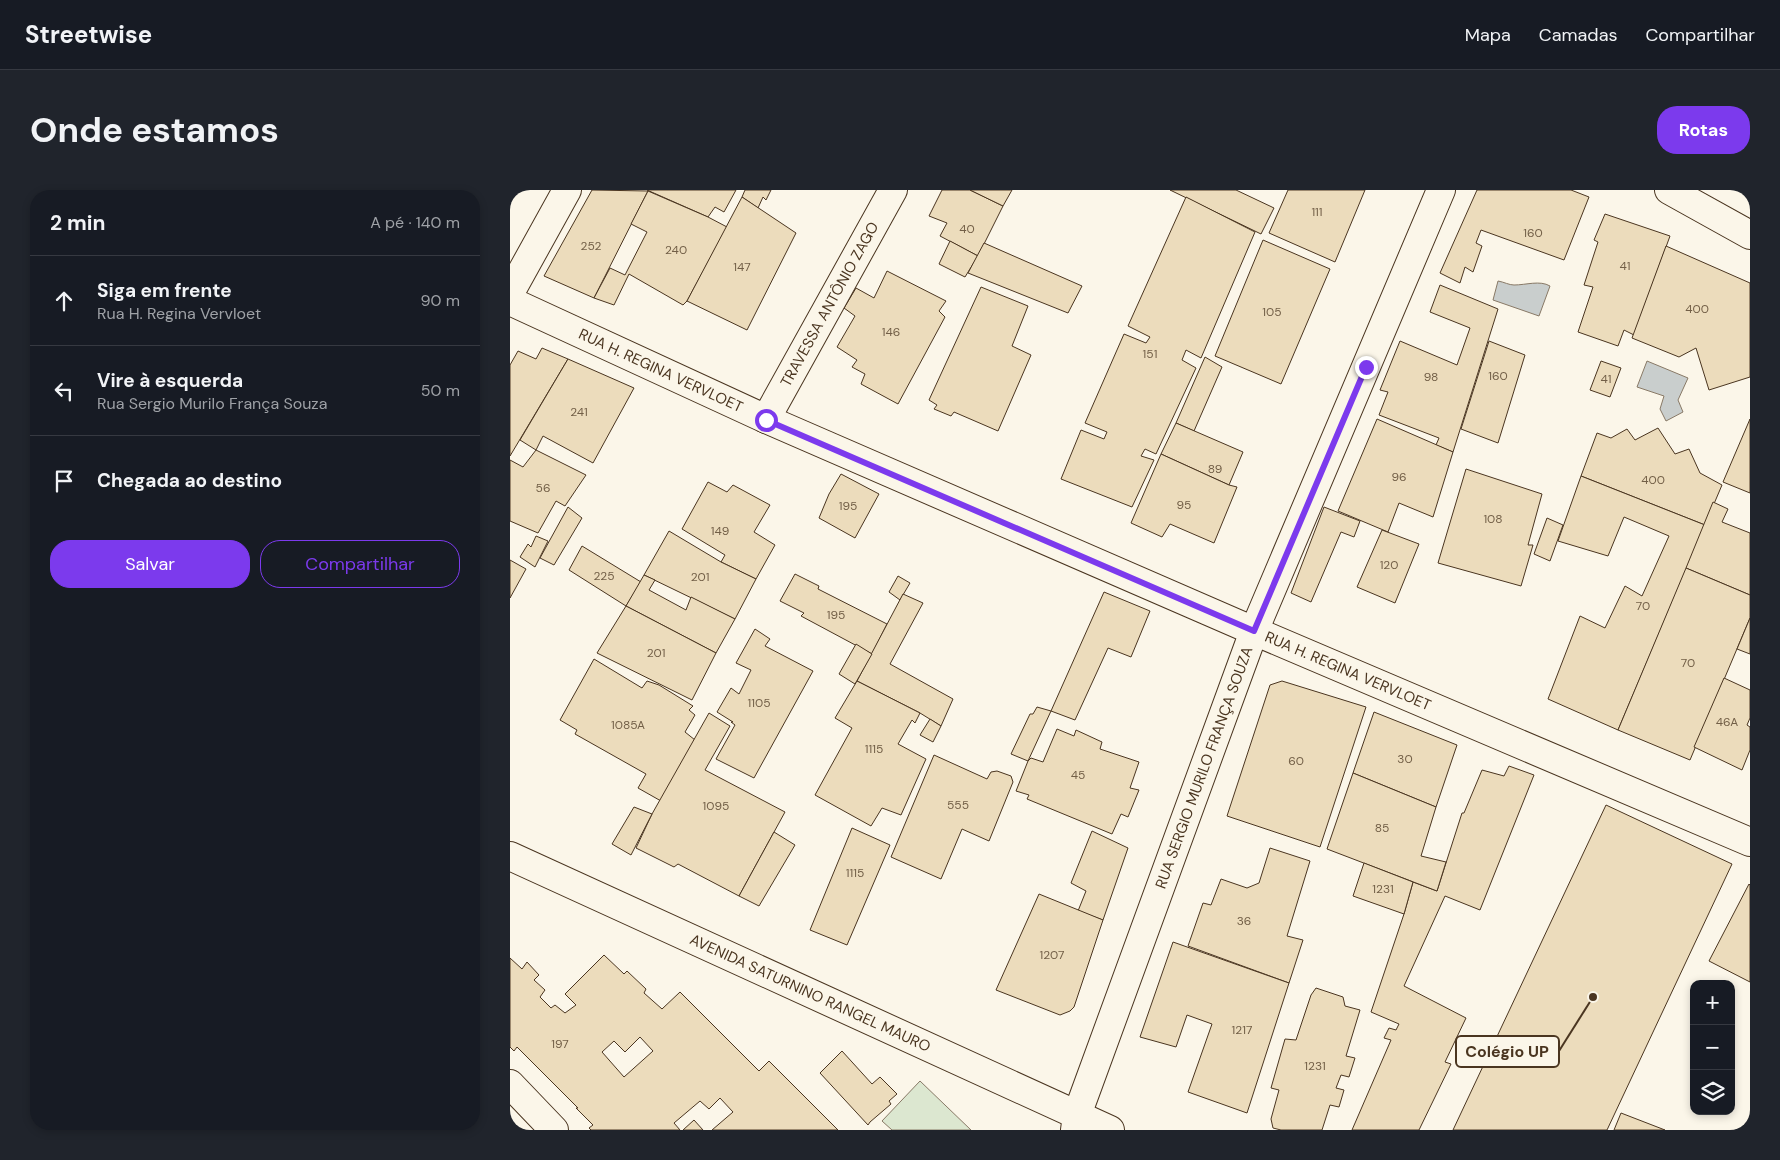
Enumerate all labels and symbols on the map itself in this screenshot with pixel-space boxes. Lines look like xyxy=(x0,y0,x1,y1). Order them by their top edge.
house number: 111 xyxy=(1311,204,1323,220)
street label: TRAVESSA ANTÔNIO ZAGO xyxy=(776,218,883,390)
house number: 40 xyxy=(959,221,975,237)
house number: 160 xyxy=(1523,225,1543,241)
house number: 252 xyxy=(581,238,602,254)
house number: 240 xyxy=(665,242,687,258)
house number: 41 xyxy=(1619,258,1631,274)
house number: 147 xyxy=(733,259,751,275)
house number: 400 xyxy=(1685,301,1709,317)
house number: 105 xyxy=(1262,304,1282,320)
street label: RUA H. REGINA VERVLOET xyxy=(575,324,746,417)
house number: 146 xyxy=(882,324,900,340)
house number: 151 xyxy=(1143,346,1157,362)
route end xyxy=(1355,356,1378,379)
house number: 160 xyxy=(1488,368,1508,384)
house number: 98 xyxy=(1424,369,1438,385)
house number: 41 xyxy=(1600,371,1612,387)
house number: 241 xyxy=(570,404,588,420)
route start xyxy=(755,409,778,432)
house number: 89 xyxy=(1208,461,1222,477)
house number: 96 xyxy=(1391,469,1407,485)
house number: 400 xyxy=(1641,472,1665,488)
house number: 56 xyxy=(536,480,550,496)
house number: 95 xyxy=(1177,497,1191,513)
house number: 195 xyxy=(839,498,857,514)
house number: 108 xyxy=(1483,511,1503,527)
house number: 149 xyxy=(711,523,729,539)
house number: 120 xyxy=(1380,557,1398,573)
house number: 225 xyxy=(593,568,615,584)
house number: 201 xyxy=(691,569,709,585)
house number: 70 xyxy=(1636,598,1650,614)
house number: 195 xyxy=(827,607,845,623)
street label: RUA H. REGINA VERVLOET xyxy=(1262,627,1434,715)
street label: RUA SERGIO MURILO FRANÇA SOUZA xyxy=(1151,644,1257,891)
house number: 201 xyxy=(647,645,665,661)
house number: 70 xyxy=(1681,655,1695,671)
house number: 1105 xyxy=(747,695,771,711)
house number: 46A xyxy=(1716,714,1738,730)
house number: 1085A xyxy=(611,717,645,733)
house number: 1115 xyxy=(865,741,883,757)
house number: 30 xyxy=(1397,751,1413,767)
house number: 60 xyxy=(1288,753,1304,769)
house number: 45 xyxy=(1071,767,1085,783)
house number: 555 xyxy=(947,797,969,813)
house number: 1095 xyxy=(703,798,729,814)
house number: 85 xyxy=(1375,820,1389,836)
house number: 1115 xyxy=(846,865,864,881)
house number: 1231 xyxy=(1372,881,1394,897)
house number: 36 xyxy=(1237,913,1251,929)
street label: AVENIDA SATURNINO RANGEL MAURO xyxy=(687,929,934,1057)
house number: 1207 xyxy=(1040,947,1064,963)
house number: 1217 xyxy=(1232,1022,1252,1038)
house number: 197 xyxy=(551,1036,569,1052)
callout: Colégio UP xyxy=(1456,1036,1559,1067)
text: Colégio UP xyxy=(1465,1041,1549,1062)
house number: 1231 xyxy=(1304,1058,1326,1074)

